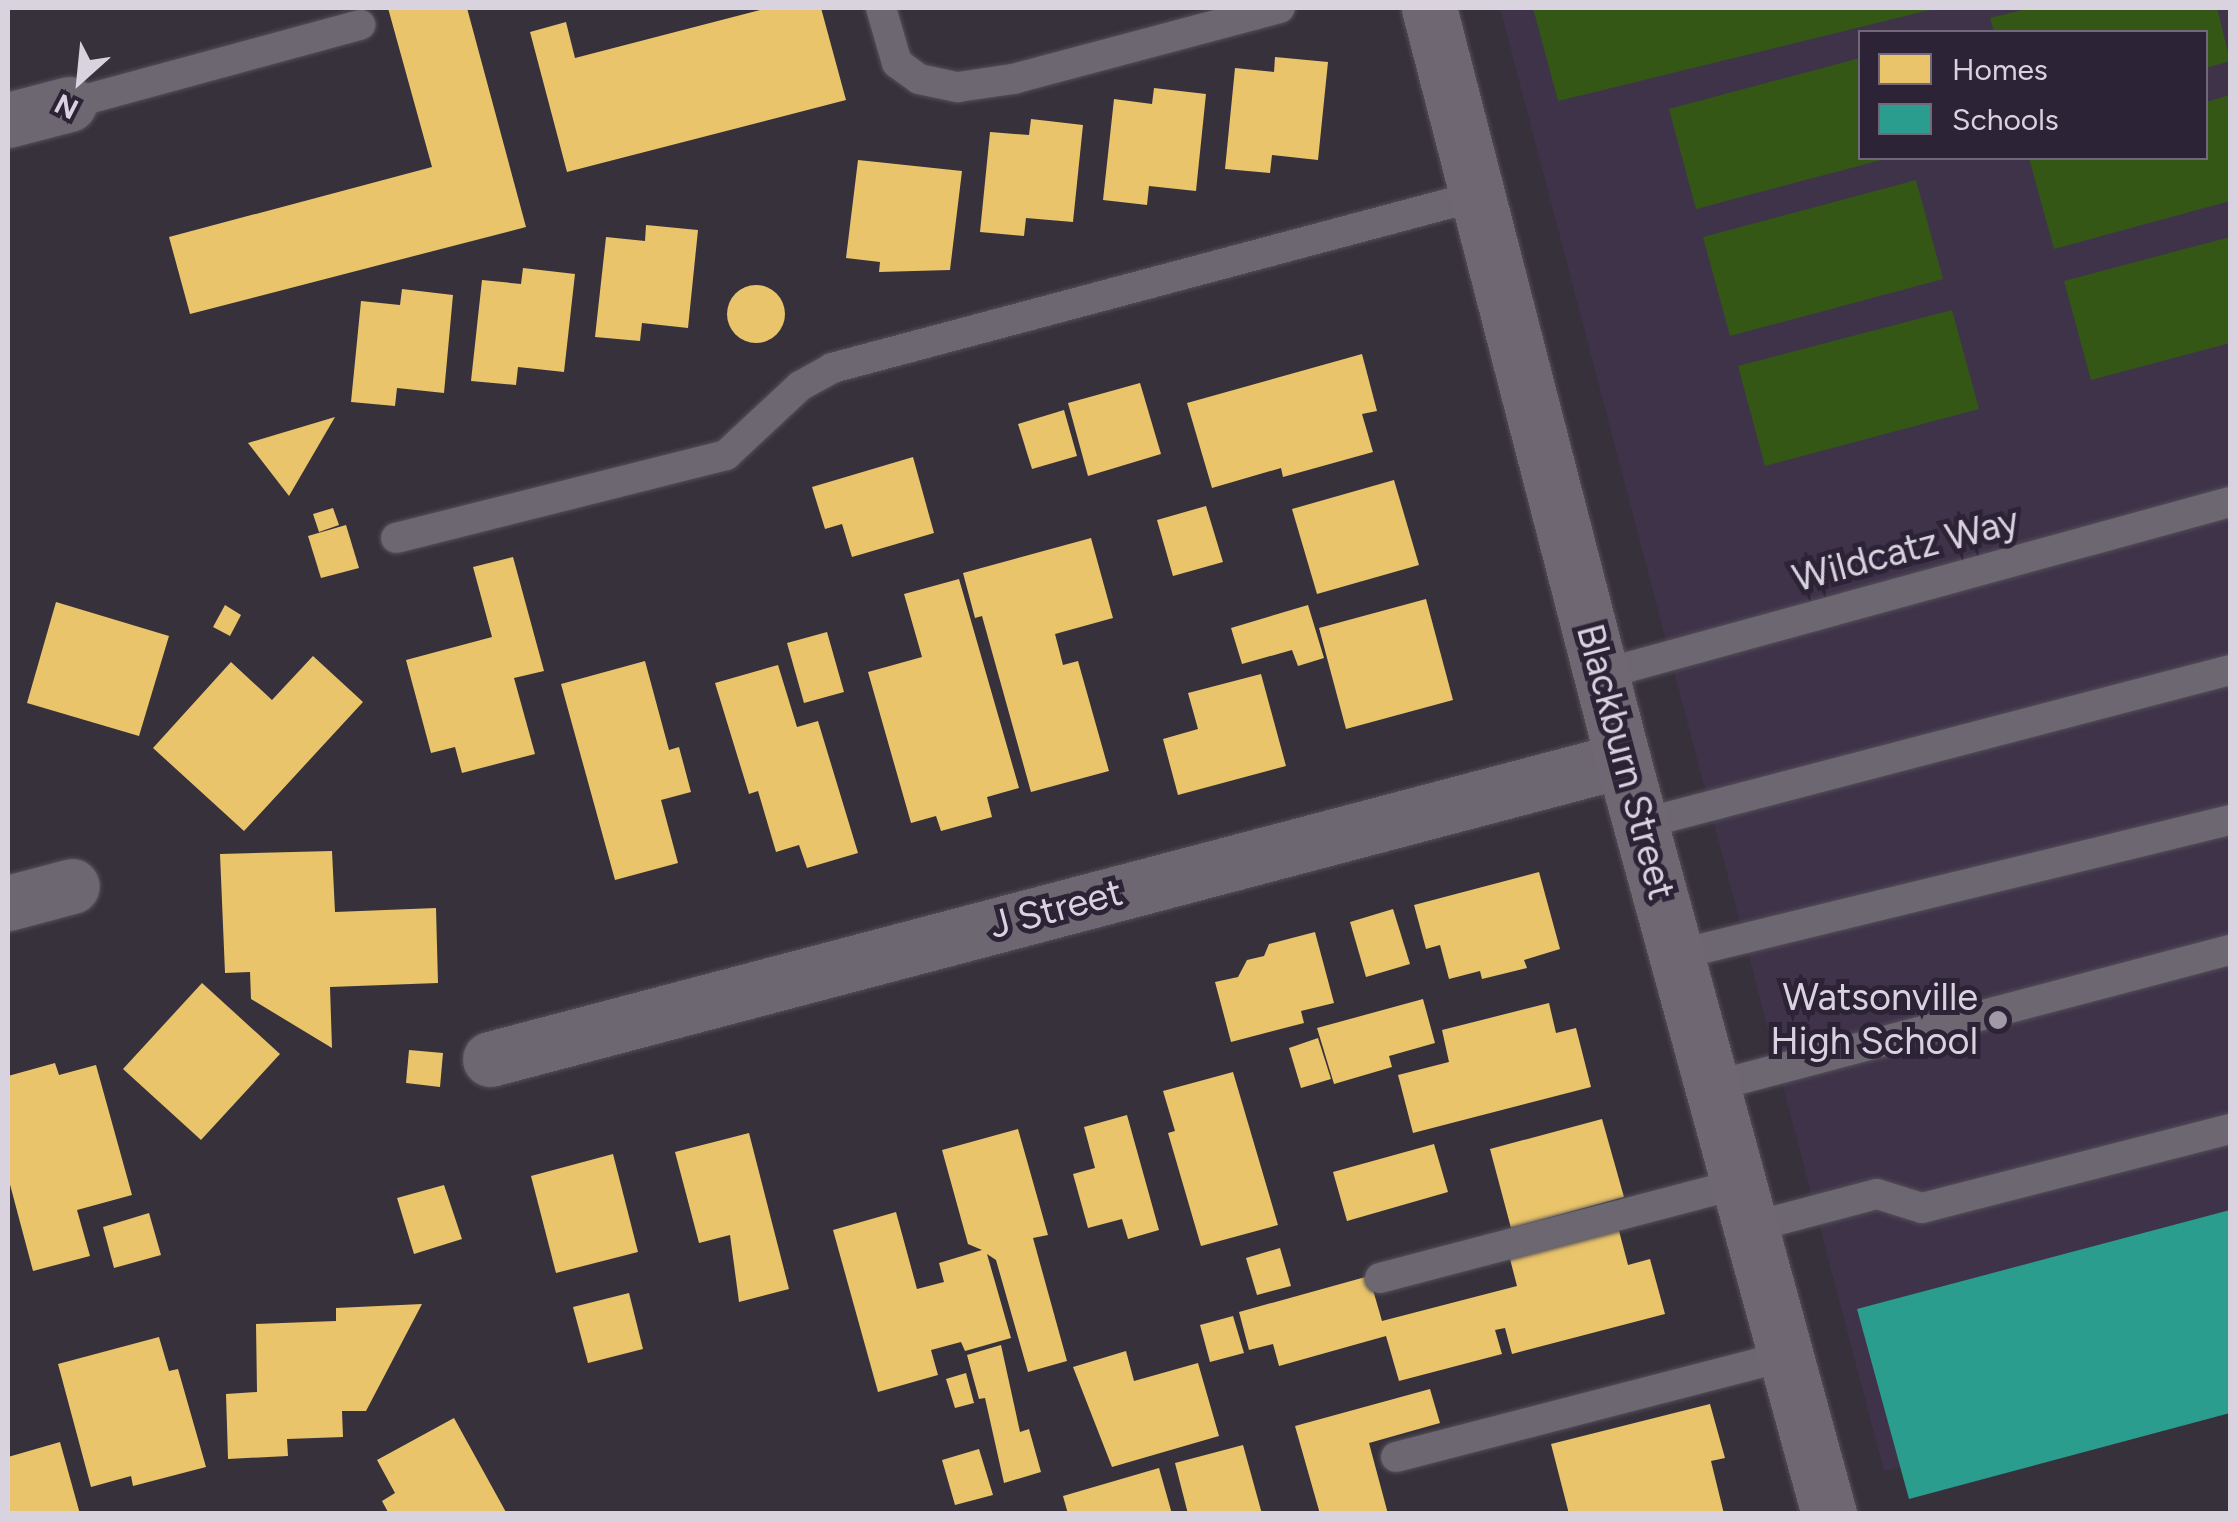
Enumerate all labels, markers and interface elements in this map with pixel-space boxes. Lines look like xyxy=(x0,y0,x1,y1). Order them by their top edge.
north arrow xyxy=(30,30,130,130)
legend xyxy=(1858,30,2208,160)
text: Homes xyxy=(1952,51,2048,88)
text: N xyxy=(49,87,84,127)
text: Schools xyxy=(1952,101,2059,138)
street label: Wildcatz Way xyxy=(1788,498,2024,602)
street label: Blackburn Street xyxy=(1566,619,1684,905)
street label: J Street xyxy=(985,869,1127,949)
place label: Watsonville High School xyxy=(1770,975,1978,1064)
marker: Watsonville High School xyxy=(1987,1009,2009,1031)

